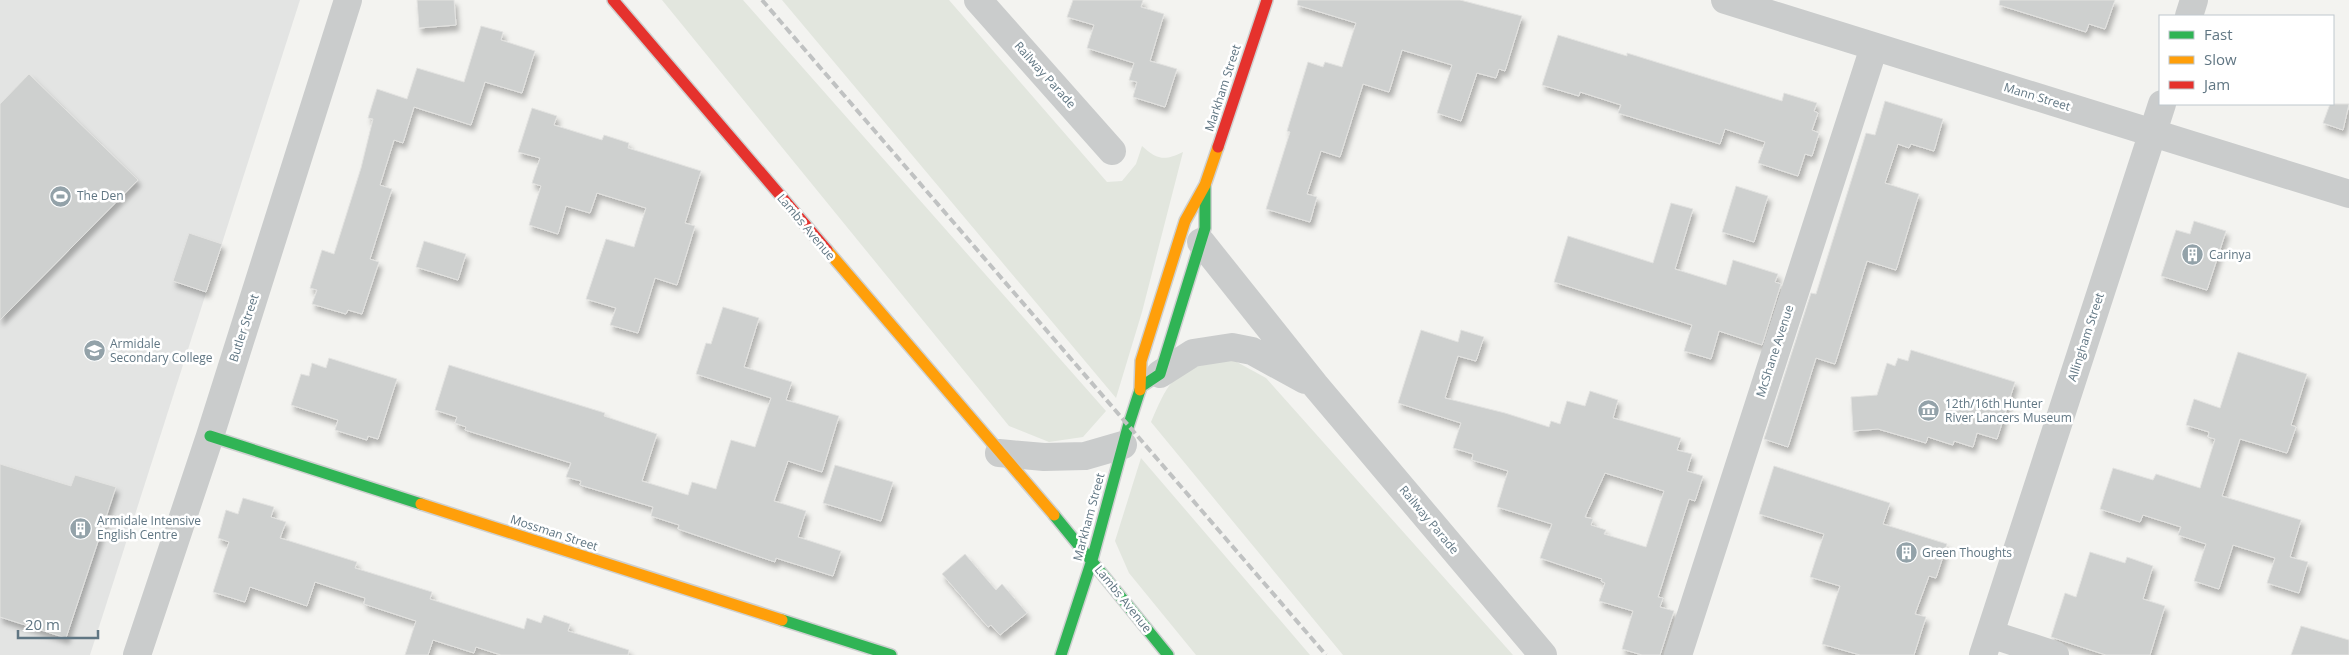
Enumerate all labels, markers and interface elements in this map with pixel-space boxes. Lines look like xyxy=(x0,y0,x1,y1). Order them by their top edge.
legend xyxy=(2159,15,2334,105)
text: Fast xyxy=(2204,24,2233,44)
street label: Railway Parade xyxy=(1011,37,1080,112)
street label: Markham Street xyxy=(1200,42,1245,133)
text: Slow xyxy=(2204,49,2237,69)
text: Jam xyxy=(2202,74,2230,94)
street label: Mann Street xyxy=(2002,78,2073,115)
sports icon: The Den xyxy=(49,184,73,208)
place label: The Den xyxy=(77,187,124,204)
street label: Lambs Avenue xyxy=(774,190,839,264)
building icon: Carinya xyxy=(2181,243,2205,267)
place label: Carinya xyxy=(2209,246,2251,263)
street label: Allingham Street xyxy=(2063,290,2108,383)
street label: Butler Street xyxy=(225,292,263,364)
street label: McShane Avenue xyxy=(1752,302,1798,399)
place label: Armidale Secondary College xyxy=(110,335,213,366)
school or university icon: Armidale Secondary College xyxy=(82,339,106,363)
place label: 12th/16th Hunter River Lancers Museum xyxy=(1945,395,2072,426)
museum icon: 12th/16th Hunter River Lancers Museum xyxy=(1917,399,1941,423)
street label: Markham Street xyxy=(1069,471,1108,563)
street label: Railway Parade xyxy=(1396,482,1463,558)
street label: Mossman Street xyxy=(508,510,600,555)
place label: Armidale Intensive English Centre xyxy=(97,512,201,543)
building icon: Armidale Intensive English Centre xyxy=(69,516,93,540)
building icon: Green Thoughts xyxy=(1894,541,1918,565)
place label: Green Thoughts xyxy=(1922,544,2012,561)
street label: Lambs Avenue xyxy=(1091,561,1156,636)
scale bar xyxy=(18,608,98,640)
text: 20 m xyxy=(25,614,60,634)

